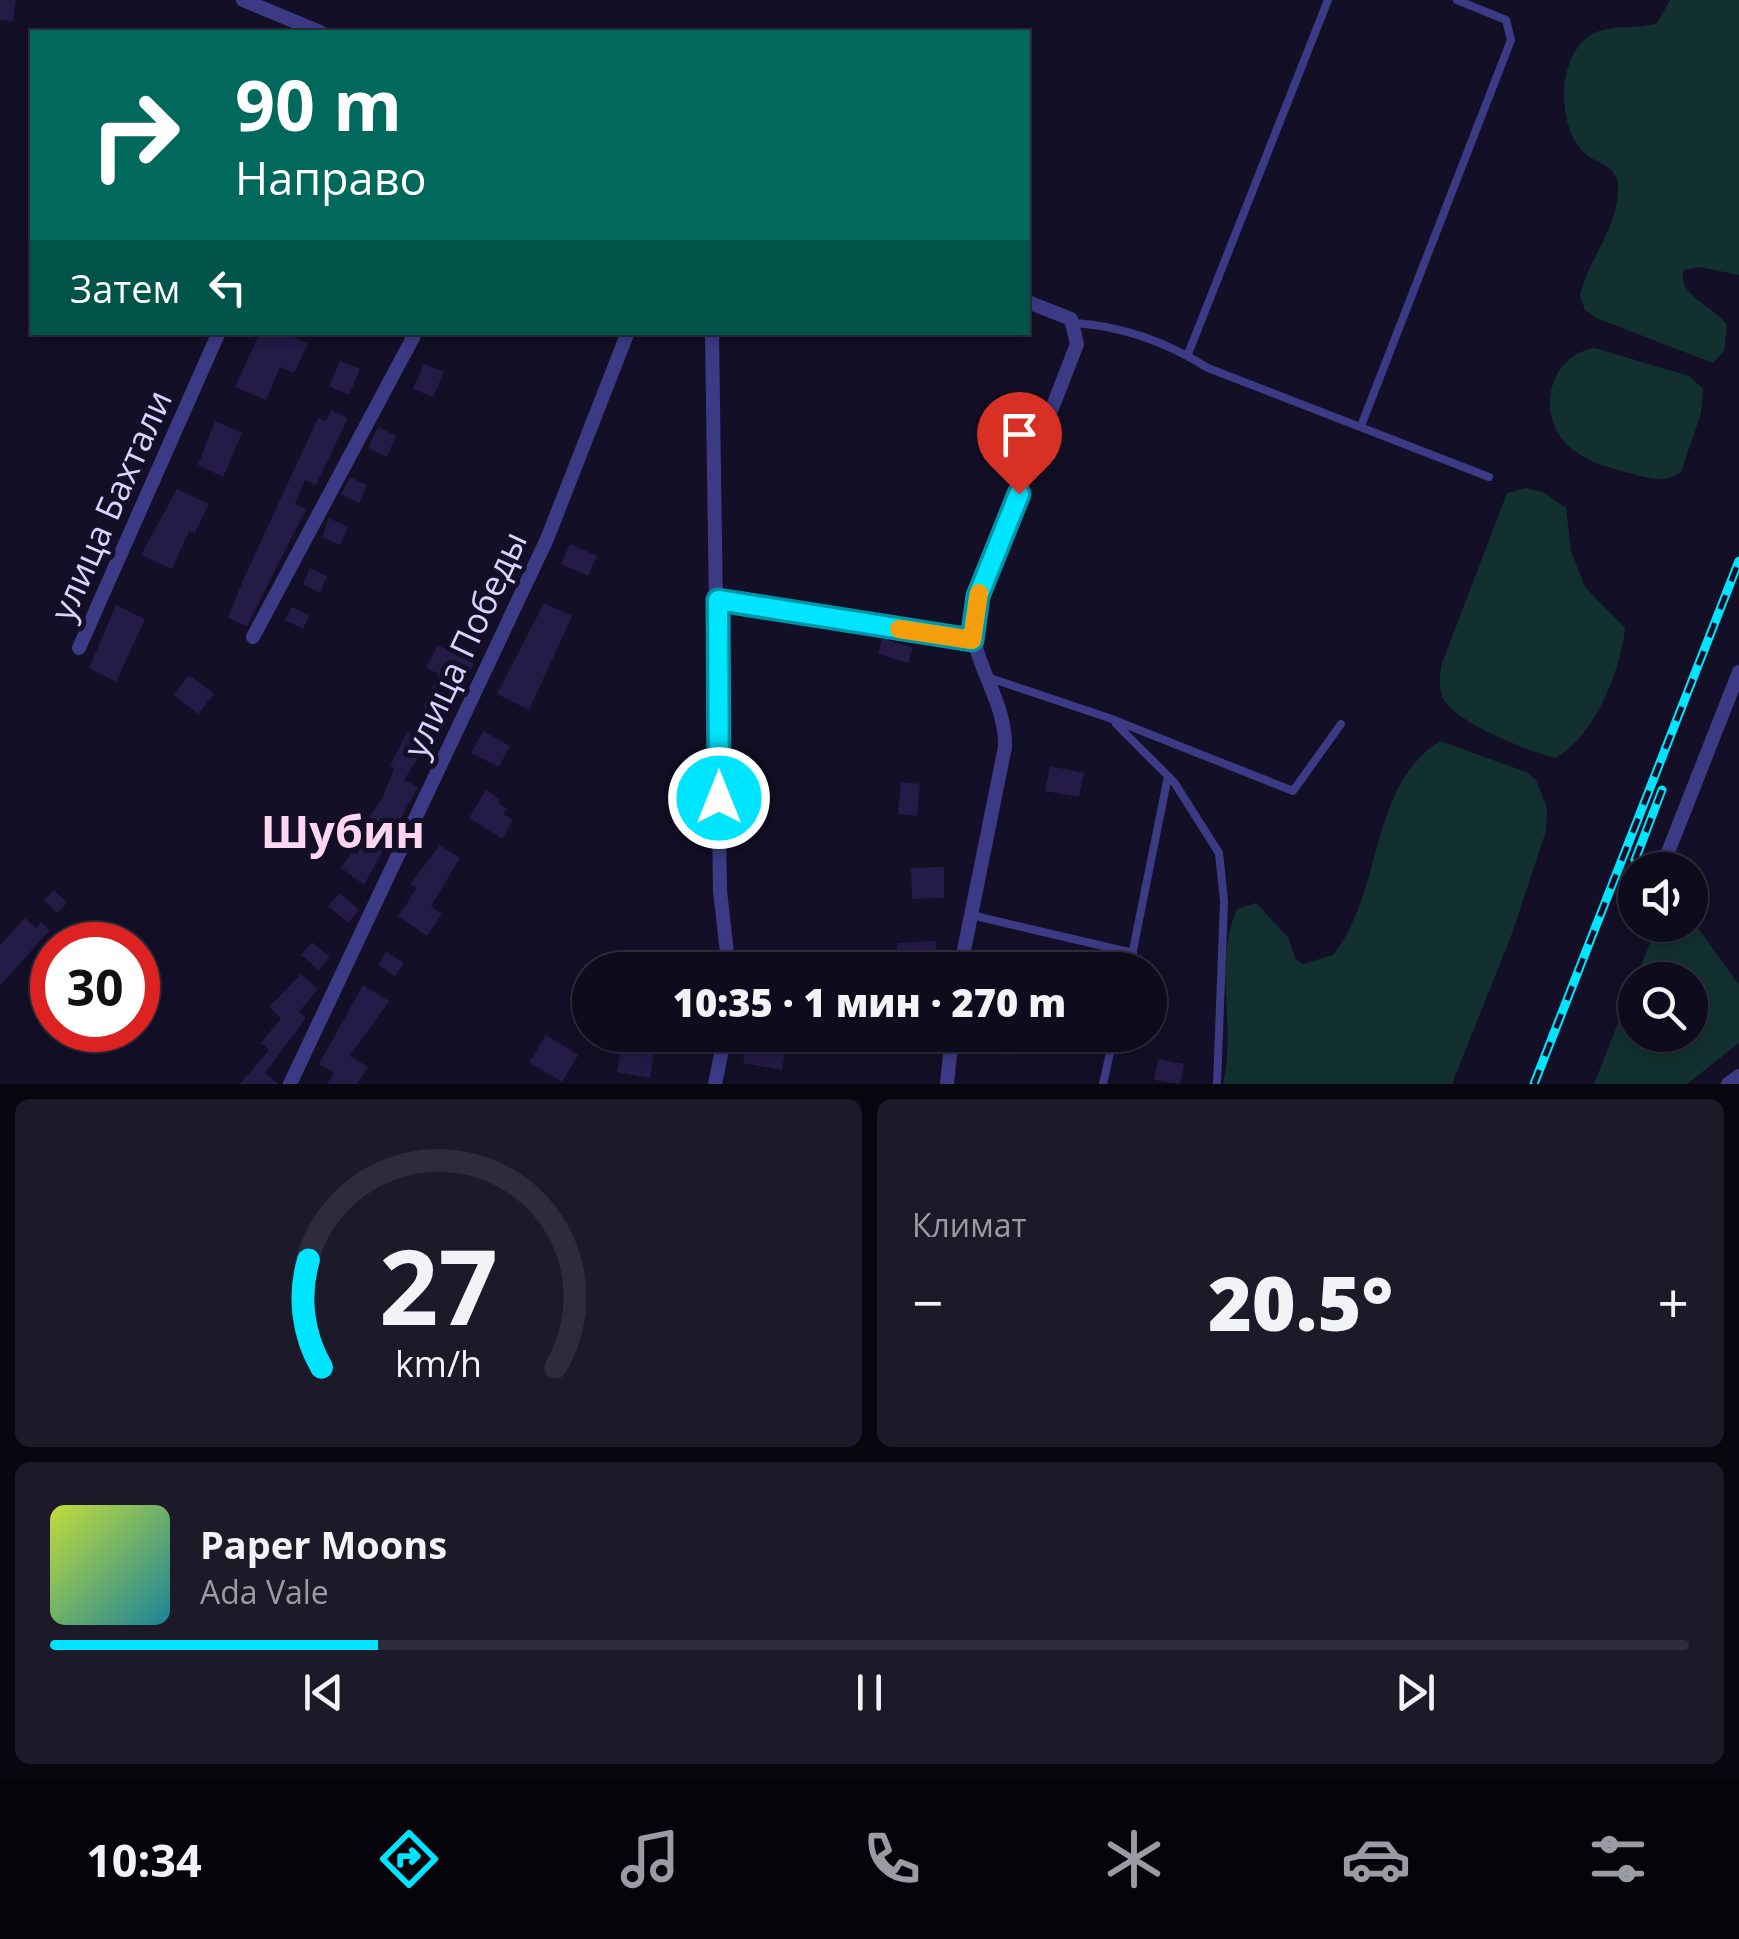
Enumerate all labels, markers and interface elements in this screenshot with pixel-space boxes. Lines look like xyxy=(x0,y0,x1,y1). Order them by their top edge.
text: 90 m xyxy=(235,56,402,152)
icon: right xyxy=(70,70,200,200)
text: Направо xyxy=(235,147,427,208)
icon: left xyxy=(200,260,255,315)
text: Затем xyxy=(70,262,180,314)
street label: улица Бахтали xyxy=(38,382,182,628)
pin xyxy=(977,392,1062,495)
icon: arrive xyxy=(992,407,1047,462)
street label: улица Победы xyxy=(391,523,537,765)
position arrow xyxy=(667,746,771,850)
district label: Шубин xyxy=(261,800,425,861)
map controls xyxy=(1618,852,1708,1052)
button: sound xyxy=(1618,852,1708,942)
speed limit sign: 30 xyxy=(30,922,160,1052)
button: search xyxy=(1618,962,1708,1052)
text: 10:35 · 1 мин · 270 m xyxy=(673,976,1066,1028)
text: Климат xyxy=(912,1203,1026,1246)
text: 27 xyxy=(379,1214,498,1355)
text: 20.5° xyxy=(1208,1251,1393,1353)
text: − xyxy=(912,1264,943,1339)
text: + xyxy=(1658,1264,1689,1339)
text: km/h xyxy=(395,1339,482,1387)
text: Paper Moons xyxy=(200,1518,447,1570)
text: Ada Vale xyxy=(200,1570,329,1613)
icon: previous xyxy=(296,1665,351,1720)
icon: pause xyxy=(842,1665,897,1720)
icon: next xyxy=(1388,1665,1443,1720)
icon: directions xyxy=(374,1824,444,1894)
icon: music xyxy=(615,1824,685,1894)
icon: phone xyxy=(857,1824,927,1894)
icon: climate xyxy=(1099,1824,1169,1894)
icon: car xyxy=(1341,1824,1411,1894)
icon: filters xyxy=(1583,1824,1653,1894)
text: 10:34 xyxy=(86,1829,202,1890)

